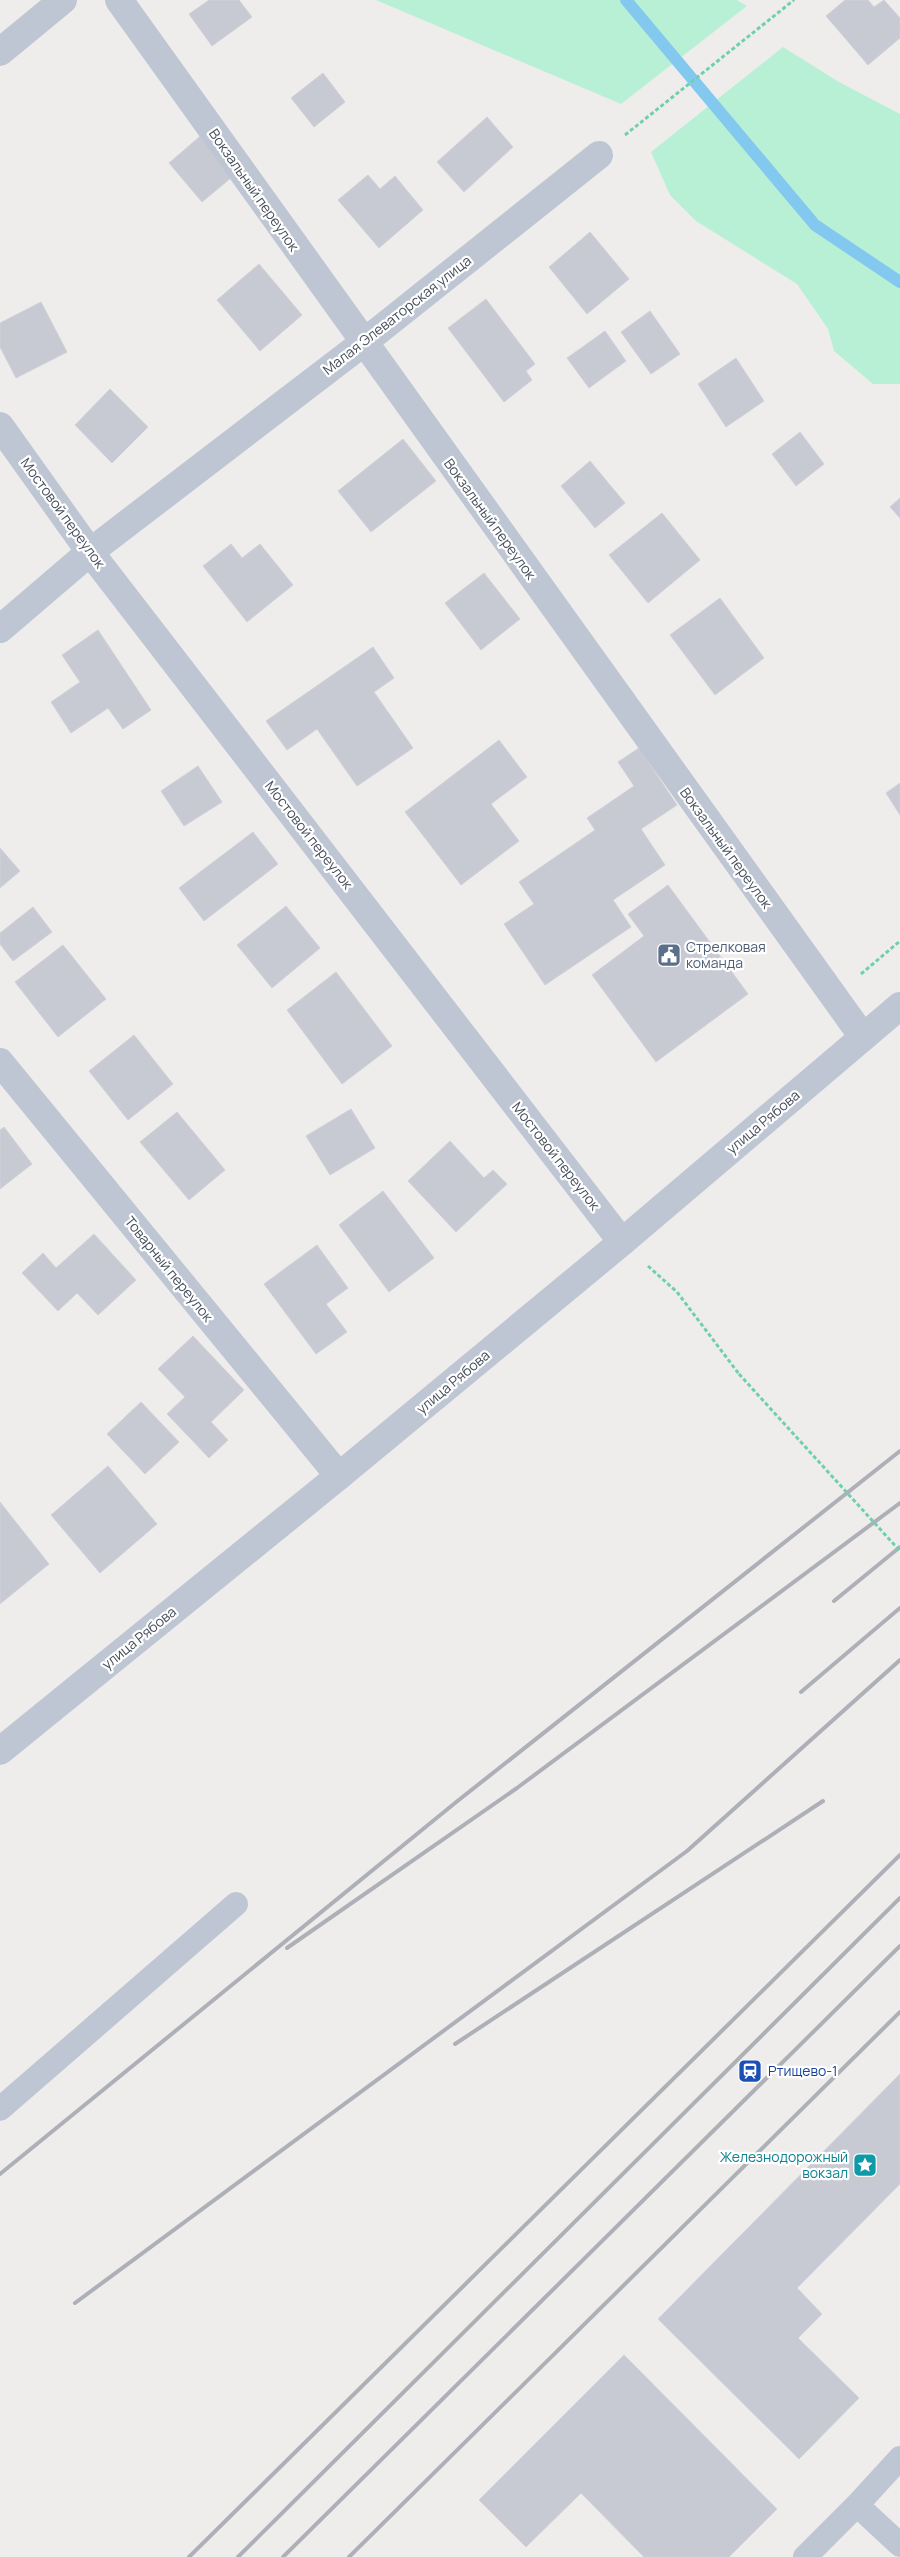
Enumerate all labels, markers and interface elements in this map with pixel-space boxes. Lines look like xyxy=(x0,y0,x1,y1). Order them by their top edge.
street label: Вокзальный переулок xyxy=(205,125,304,256)
street label: Малая Элеваторская улица xyxy=(319,251,475,379)
street label: Мостовой переулок xyxy=(17,454,111,573)
street label: Вокзальный переулок xyxy=(440,454,541,584)
street label: Мостовой переулок xyxy=(261,777,358,893)
street label: Вокзальный переулок xyxy=(676,783,777,913)
place label: Стрелковая команда xyxy=(686,937,766,972)
public building icon: Стрелковая команда xyxy=(656,942,682,968)
street label: улица Рябова xyxy=(722,1085,803,1158)
street label: Мостовой переулок xyxy=(508,1098,605,1214)
street label: Товарный переулок xyxy=(121,1212,218,1326)
street label: улица Рябова xyxy=(412,1345,493,1418)
street label: улица Рябова xyxy=(98,1602,180,1673)
station icon: Ртищево-1 xyxy=(737,2058,763,2084)
place label: Ртищево-1 xyxy=(768,2061,838,2080)
place label: Железнодорожный вокзал xyxy=(720,2147,848,2182)
place icon: Железнодорожный вокзал xyxy=(852,2152,878,2178)

